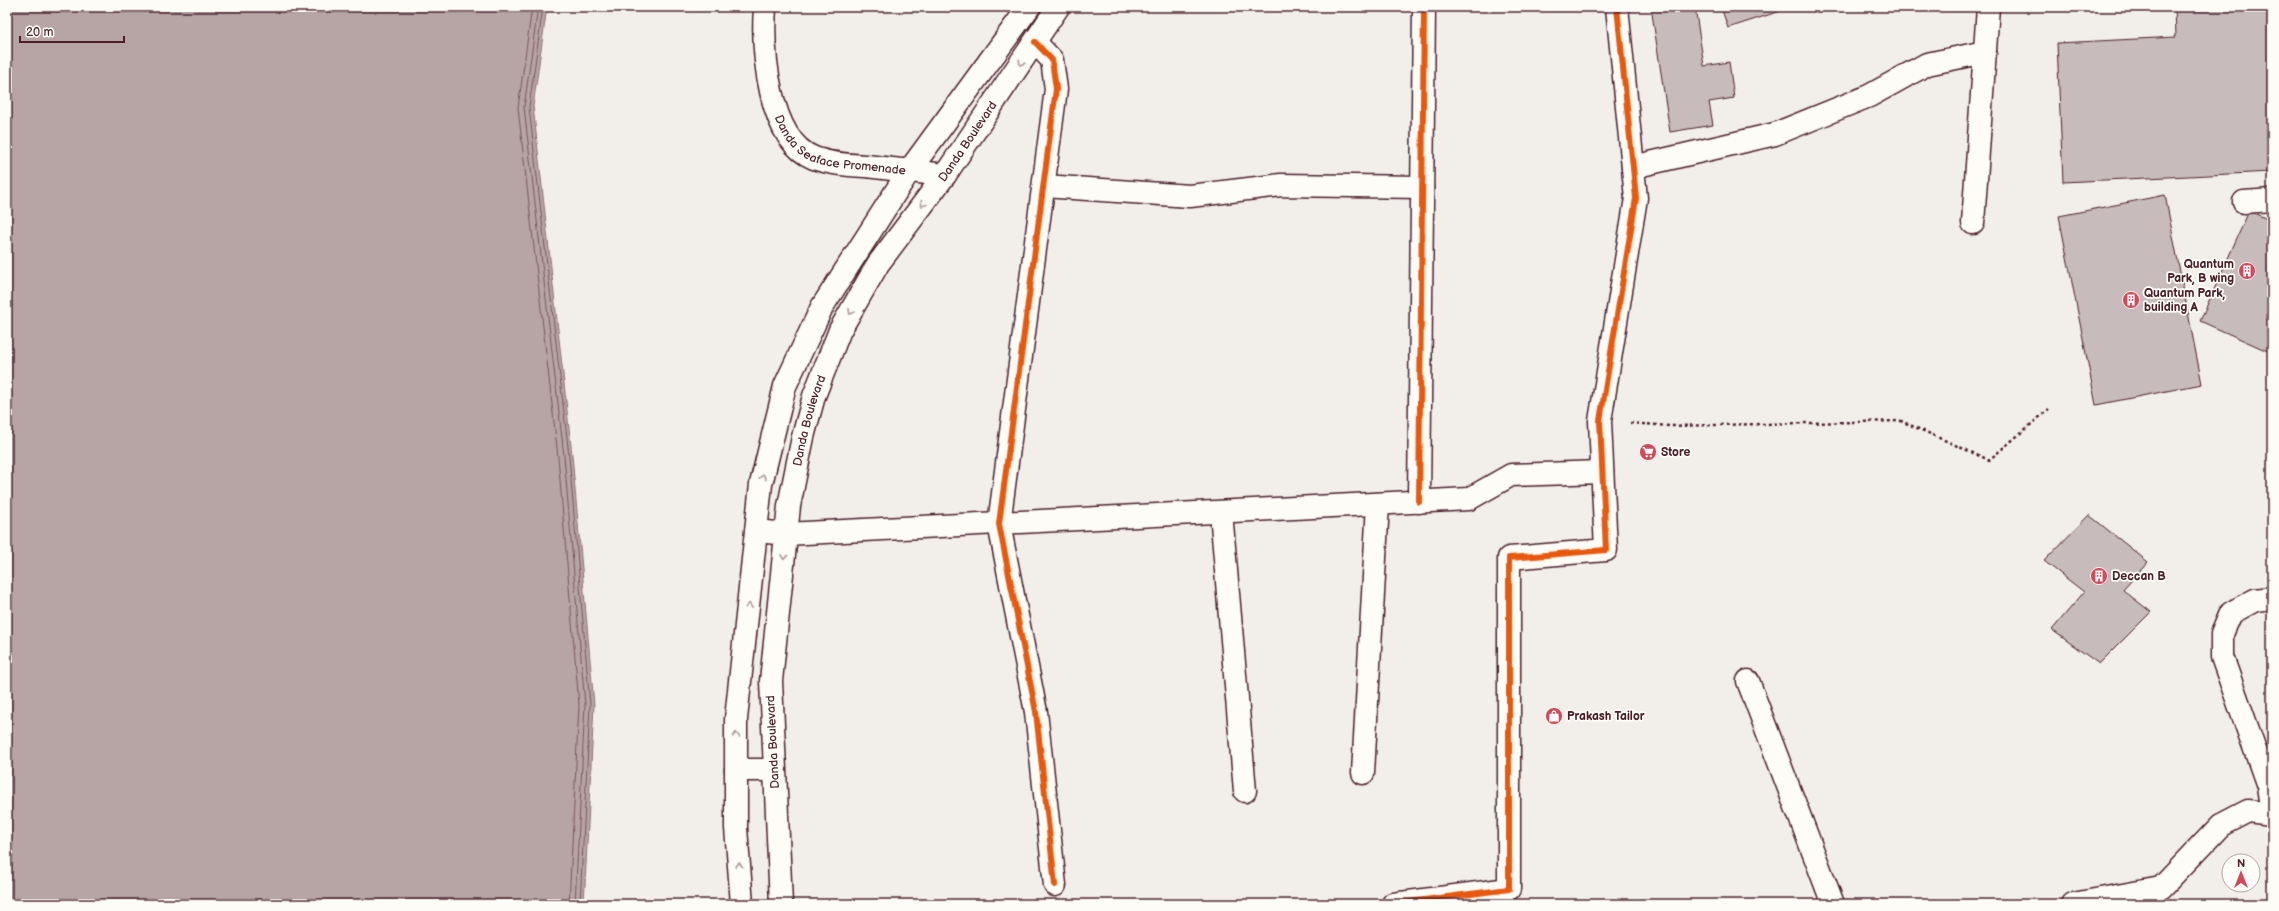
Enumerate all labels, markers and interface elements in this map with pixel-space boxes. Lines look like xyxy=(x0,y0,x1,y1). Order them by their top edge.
scale bar xyxy=(20,18,124,44)
text: 20 m xyxy=(26,25,53,40)
one-way arrow xyxy=(1019,58,1026,65)
street label: Danda Boulevard xyxy=(935,98,1000,185)
street label: Danda Seaface Promenade xyxy=(771,113,907,178)
one-way arrow xyxy=(920,200,928,207)
place label: Quantum Park, B wing xyxy=(2167,257,2234,286)
building icon: Quantum Park, B wing xyxy=(2237,261,2257,281)
place label: Quantum Park, building A xyxy=(2144,286,2226,315)
building icon: Quantum Park, building A xyxy=(2121,290,2141,310)
one-way arrow xyxy=(848,308,855,315)
street label: Danda Boulevard xyxy=(790,373,829,467)
supermarket icon: Store xyxy=(1638,442,1658,462)
place label: Store xyxy=(1661,445,1690,460)
one-way arrow xyxy=(758,474,767,481)
one-way arrow xyxy=(779,554,788,560)
building icon: Deccan B xyxy=(2089,566,2109,586)
place label: Deccan B xyxy=(2112,569,2166,584)
one-way arrow xyxy=(745,603,754,609)
street label: Danda Boulevard xyxy=(763,695,783,789)
shop icon: Prakash Tailor xyxy=(1544,706,1564,726)
place label: Prakash Tailor xyxy=(1567,709,1645,724)
one-way arrow xyxy=(732,732,740,738)
north arrow xyxy=(2221,853,2261,893)
text: N xyxy=(2237,857,2245,870)
one-way arrow xyxy=(734,862,743,868)

